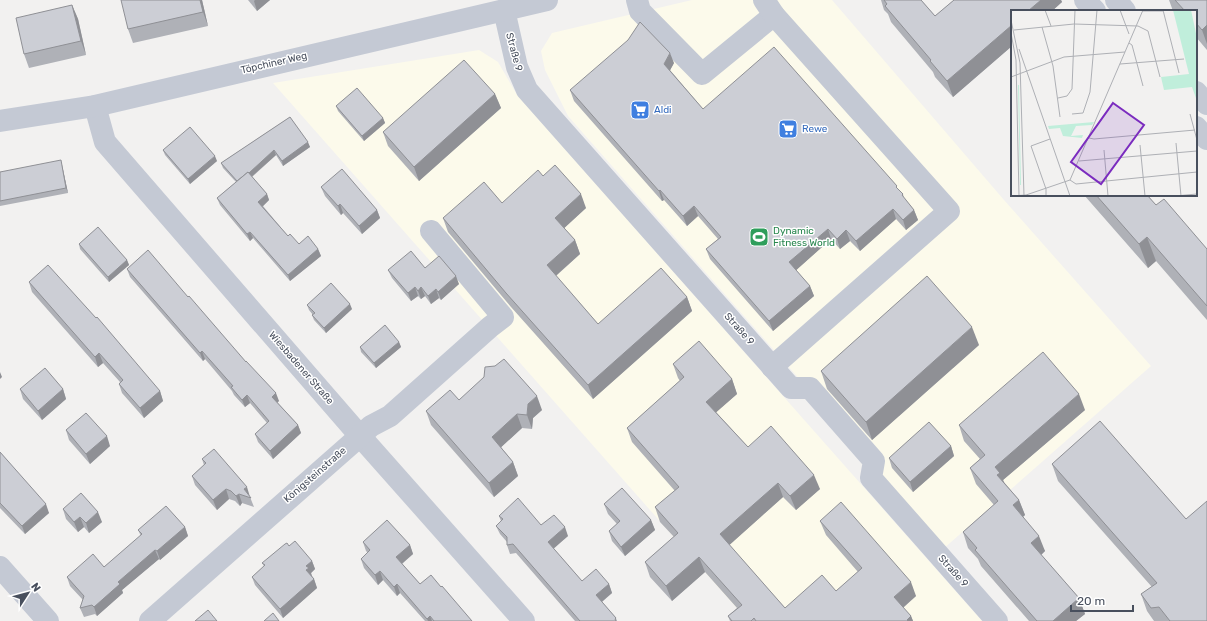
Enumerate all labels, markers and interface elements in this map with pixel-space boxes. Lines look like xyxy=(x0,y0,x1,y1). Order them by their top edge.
inset map xyxy=(1011,10,1197,196)
street label: Straße 9 xyxy=(503,31,525,73)
street label: Töpchiner Weg xyxy=(240,50,308,76)
supermarket icon: Aldi xyxy=(629,99,651,121)
place label: Aldi xyxy=(654,104,672,116)
supermarket icon: Rewe xyxy=(777,118,799,140)
place label: Rewe xyxy=(802,123,828,135)
place label: Dynamic Fitness World xyxy=(773,225,835,249)
sports icon: Dynamic Fitness World xyxy=(748,226,770,248)
street label: Straße 9 xyxy=(721,310,757,348)
street label: Wiesbadener Straße xyxy=(266,329,336,407)
street label: Königsteinstraße xyxy=(281,444,349,505)
street label: Straße 9 xyxy=(935,552,971,590)
north arrow xyxy=(8,573,48,613)
text: N xyxy=(28,580,43,595)
scale bar xyxy=(1071,587,1133,613)
text: 20 m xyxy=(1077,594,1105,608)

